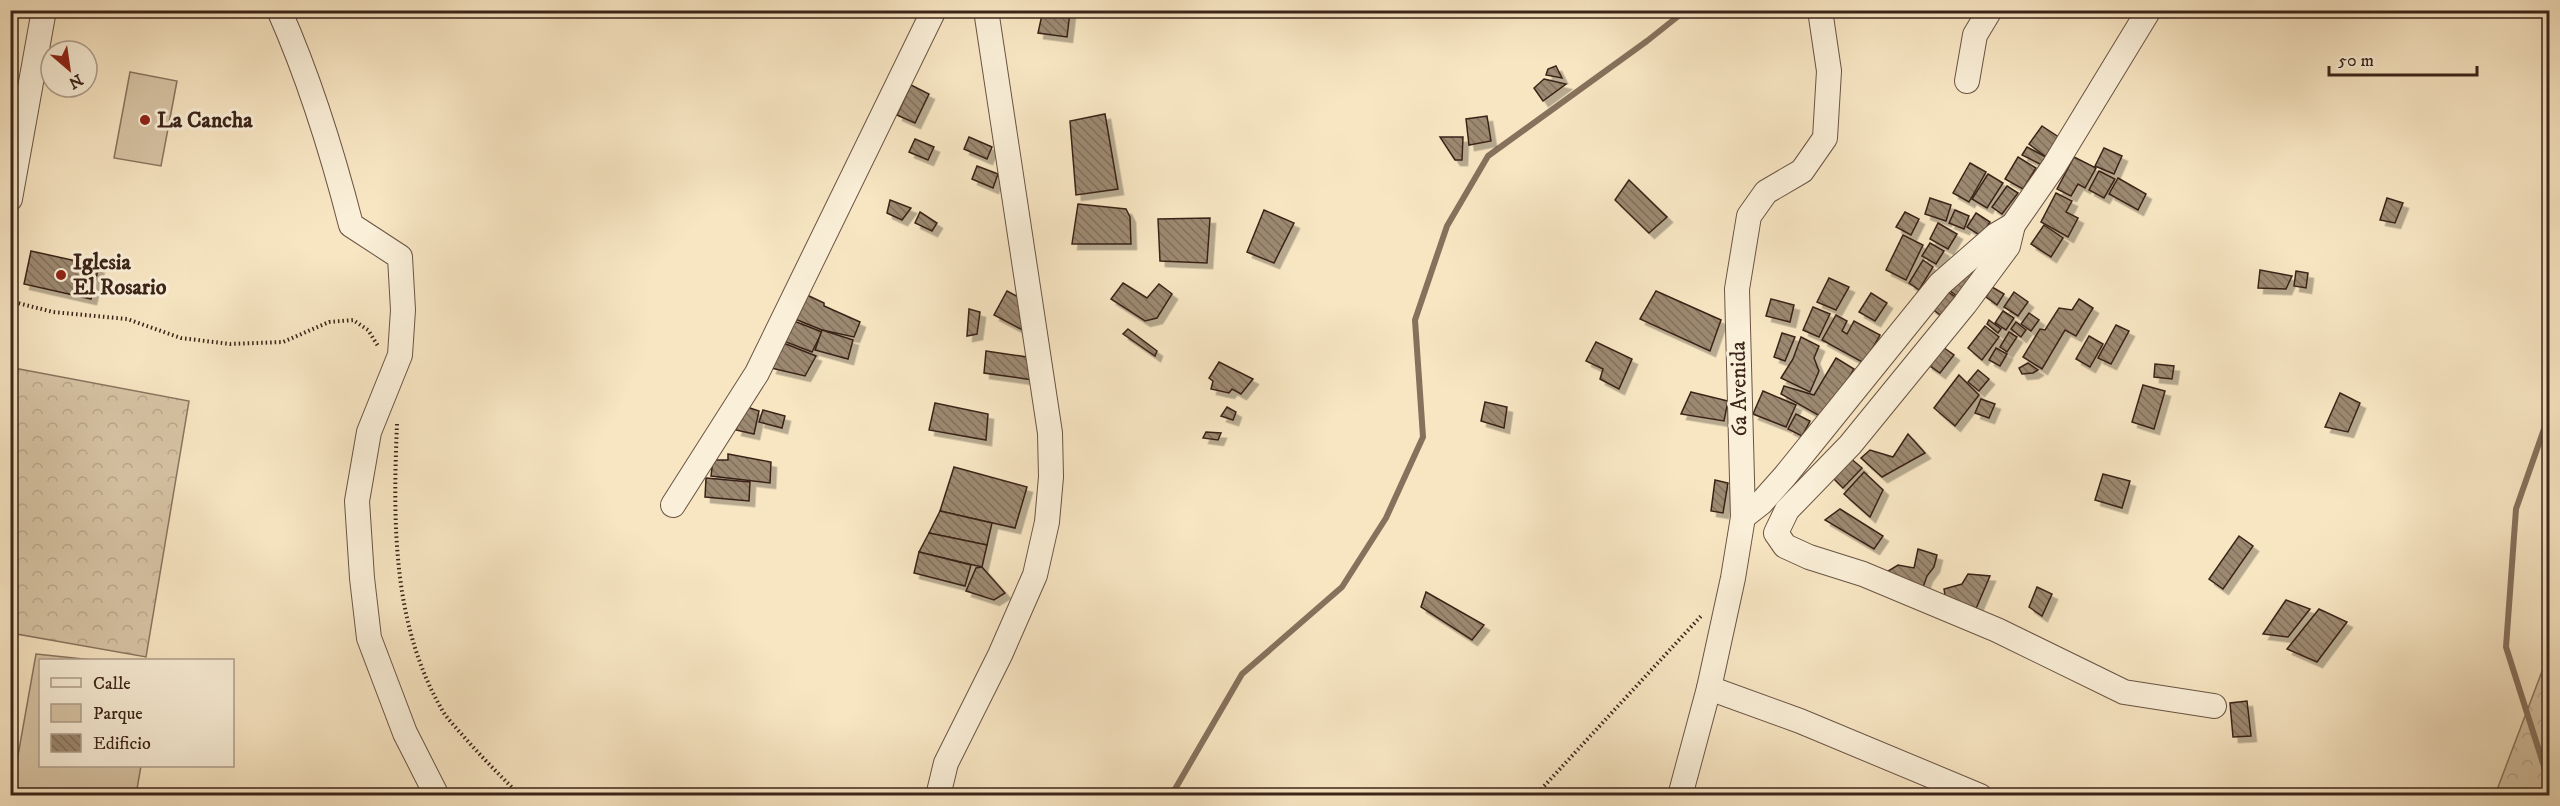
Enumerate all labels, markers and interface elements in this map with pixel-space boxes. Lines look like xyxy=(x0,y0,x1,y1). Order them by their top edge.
north arrow xyxy=(39,39,99,99)
scale bar xyxy=(2329,39,2478,77)
text: 50 m xyxy=(2338,50,2374,72)
text: N xyxy=(65,69,86,93)
place label: La Cancha xyxy=(157,107,253,134)
marker: La Cancha xyxy=(138,113,152,127)
place label: Iglesia El Rosario xyxy=(73,249,167,301)
marker: Iglesia El Rosario xyxy=(54,268,68,282)
street label: 6a Avenida xyxy=(1725,340,1753,437)
legend xyxy=(39,659,234,767)
text: Calle xyxy=(93,673,131,695)
text: Parque xyxy=(93,703,143,725)
text: Edificio xyxy=(93,733,151,755)

